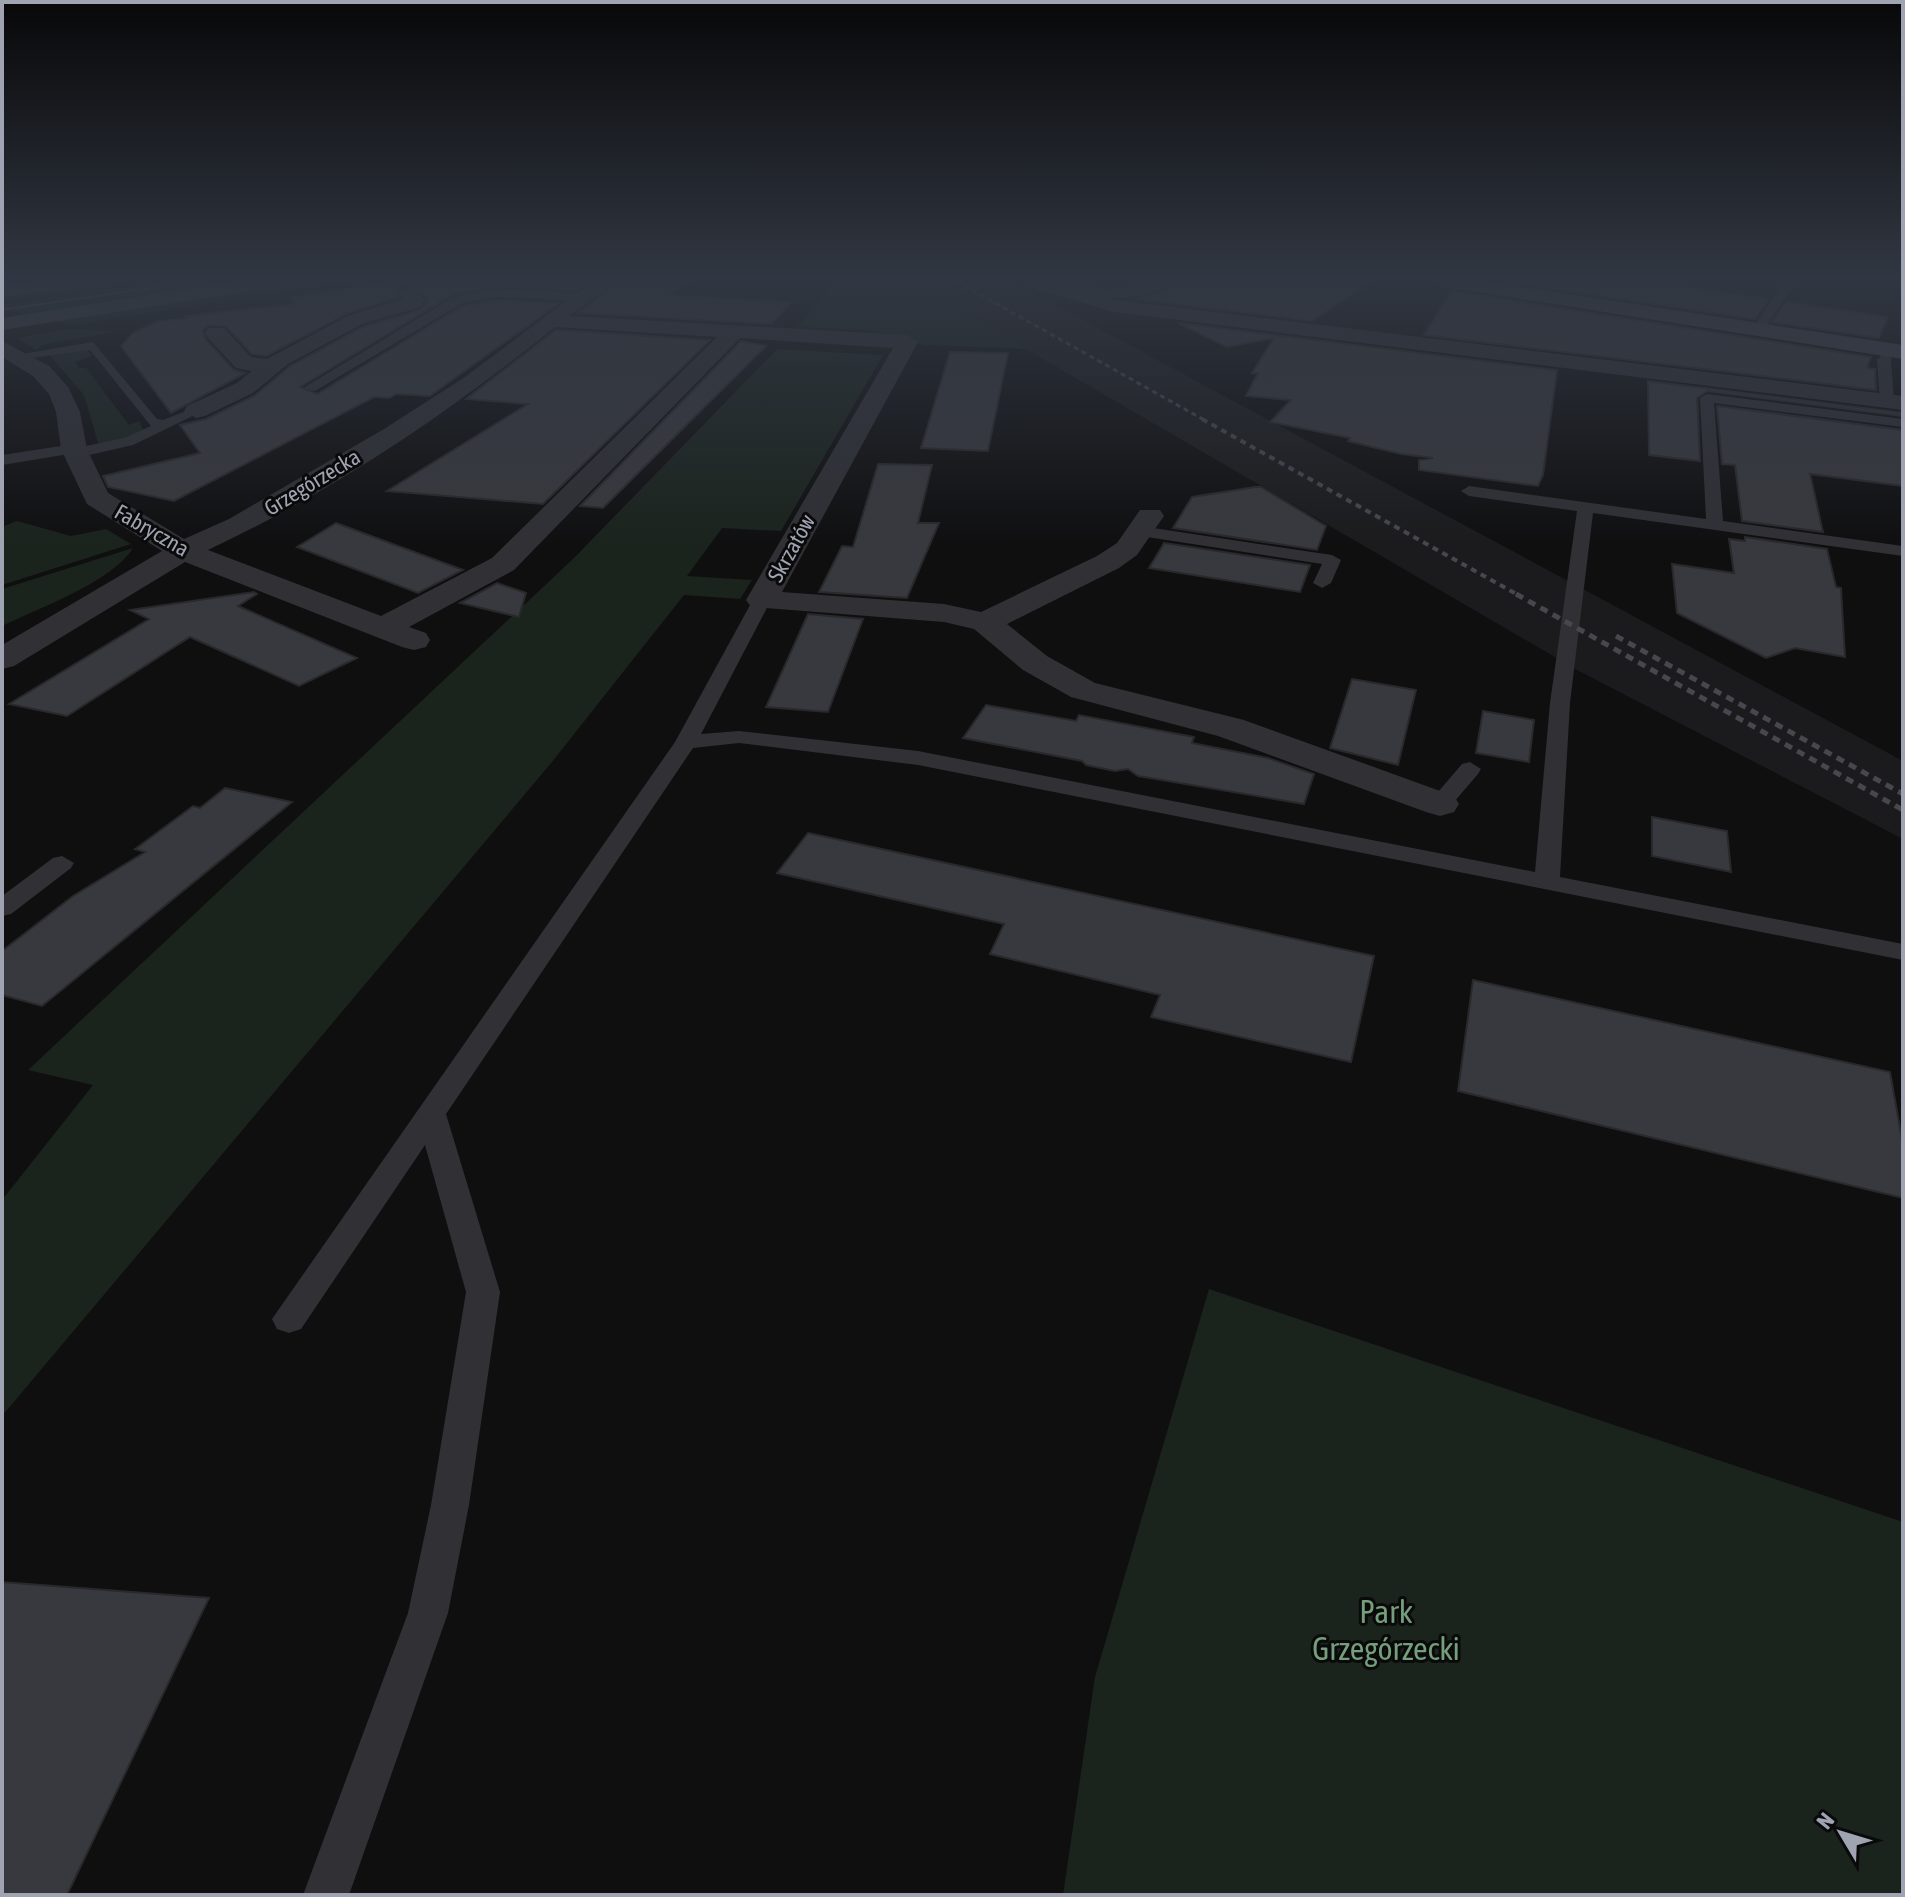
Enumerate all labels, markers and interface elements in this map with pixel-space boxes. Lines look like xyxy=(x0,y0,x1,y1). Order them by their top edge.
street label: Grzegórzecka xyxy=(259,443,365,521)
street label: Fabryczna xyxy=(110,498,194,562)
street label: Skrzatów xyxy=(762,510,820,586)
park label: Park Grzegórzecki xyxy=(1312,1593,1460,1667)
north arrow xyxy=(1801,1793,1881,1873)
text: N xyxy=(1811,1808,1839,1834)

